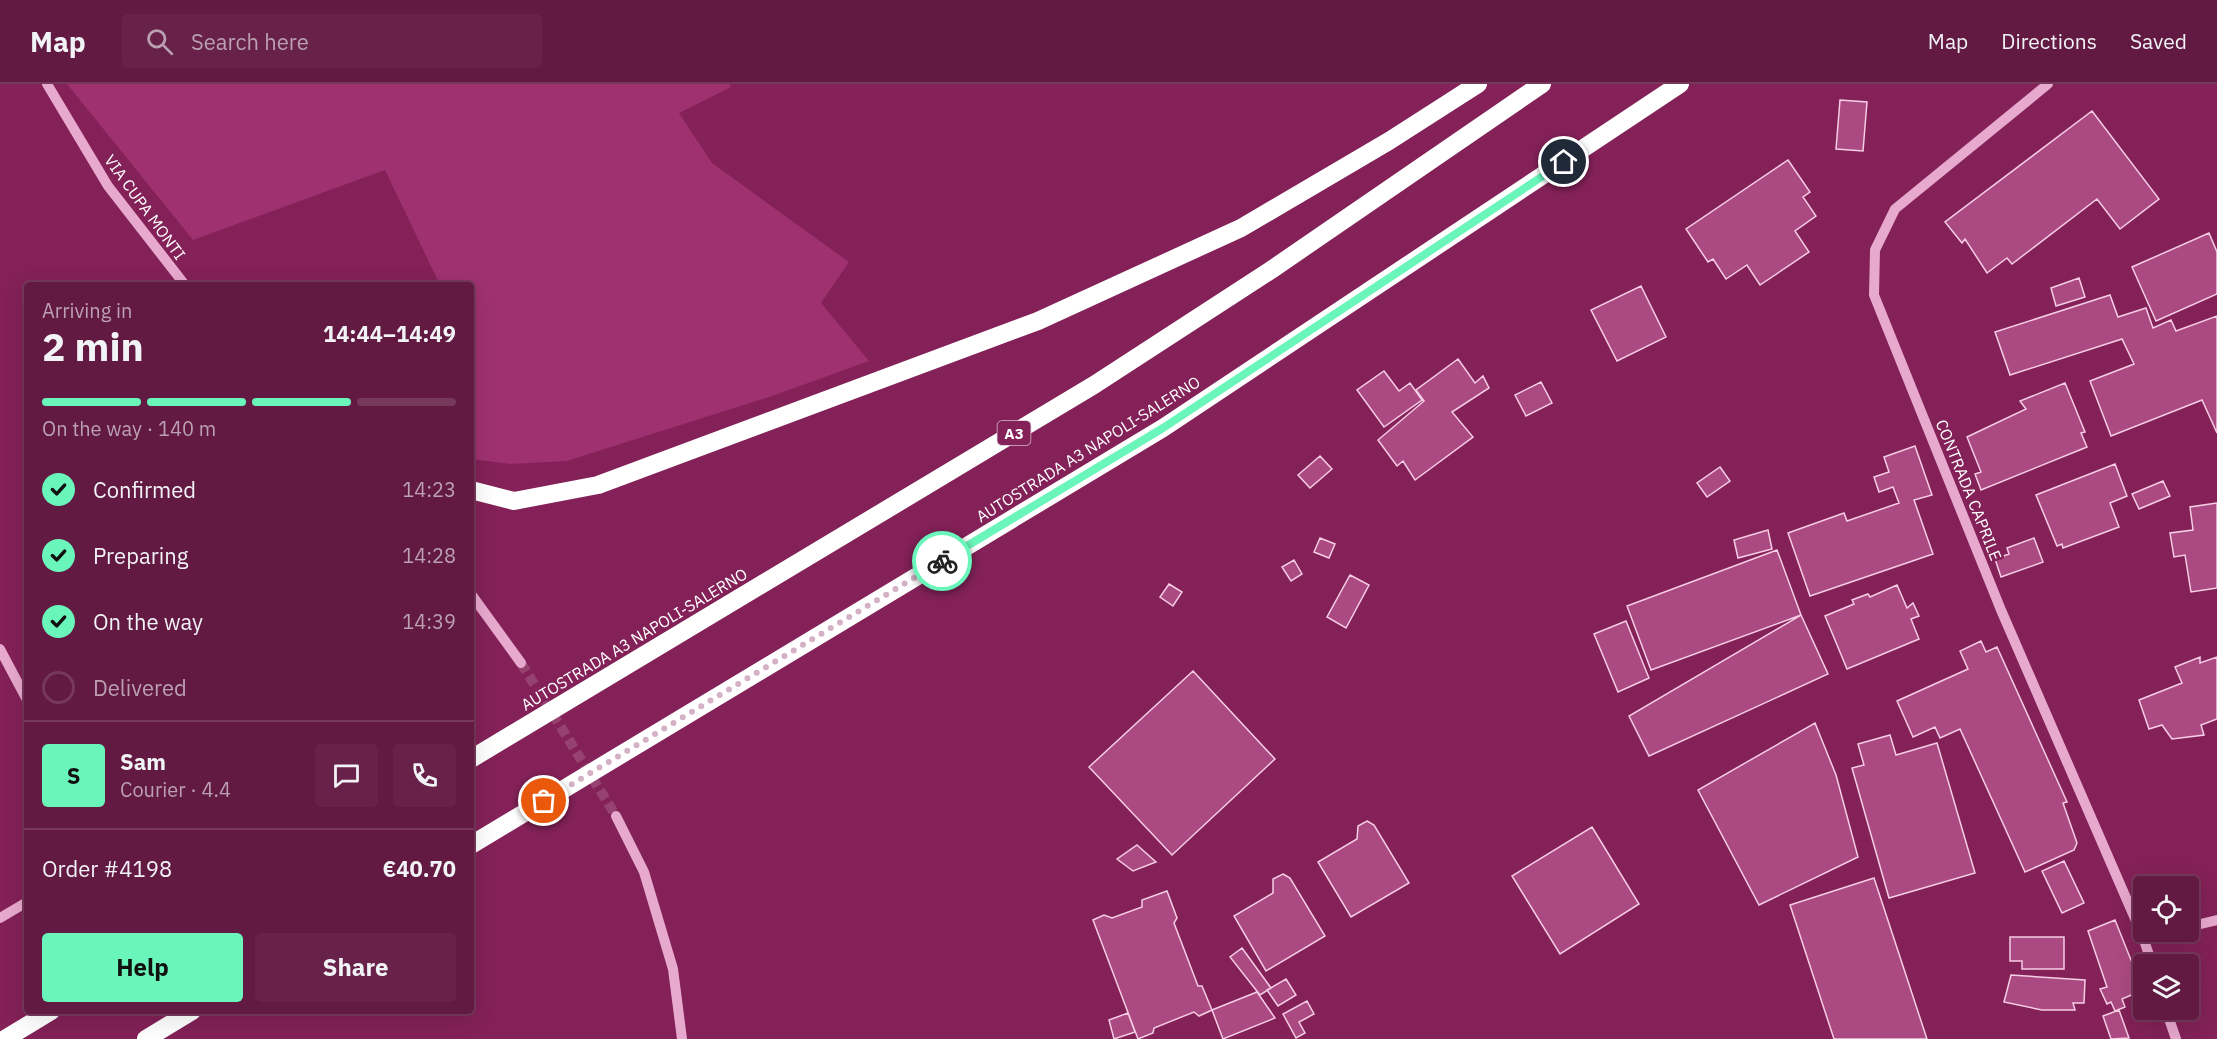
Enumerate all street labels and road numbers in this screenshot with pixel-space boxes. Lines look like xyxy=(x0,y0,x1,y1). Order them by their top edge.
street label: VIA CUPA MONTI xyxy=(100,151,190,263)
street label: AUTOSTRADA A3 NAPOLI-SALERNO xyxy=(972,372,1204,526)
street label: CONTRADA CAPRILE xyxy=(1932,416,2006,564)
road number: A3 xyxy=(998,421,1030,445)
street label: AUTOSTRADA A3 NAPOLI-SALERNO xyxy=(517,563,751,715)

